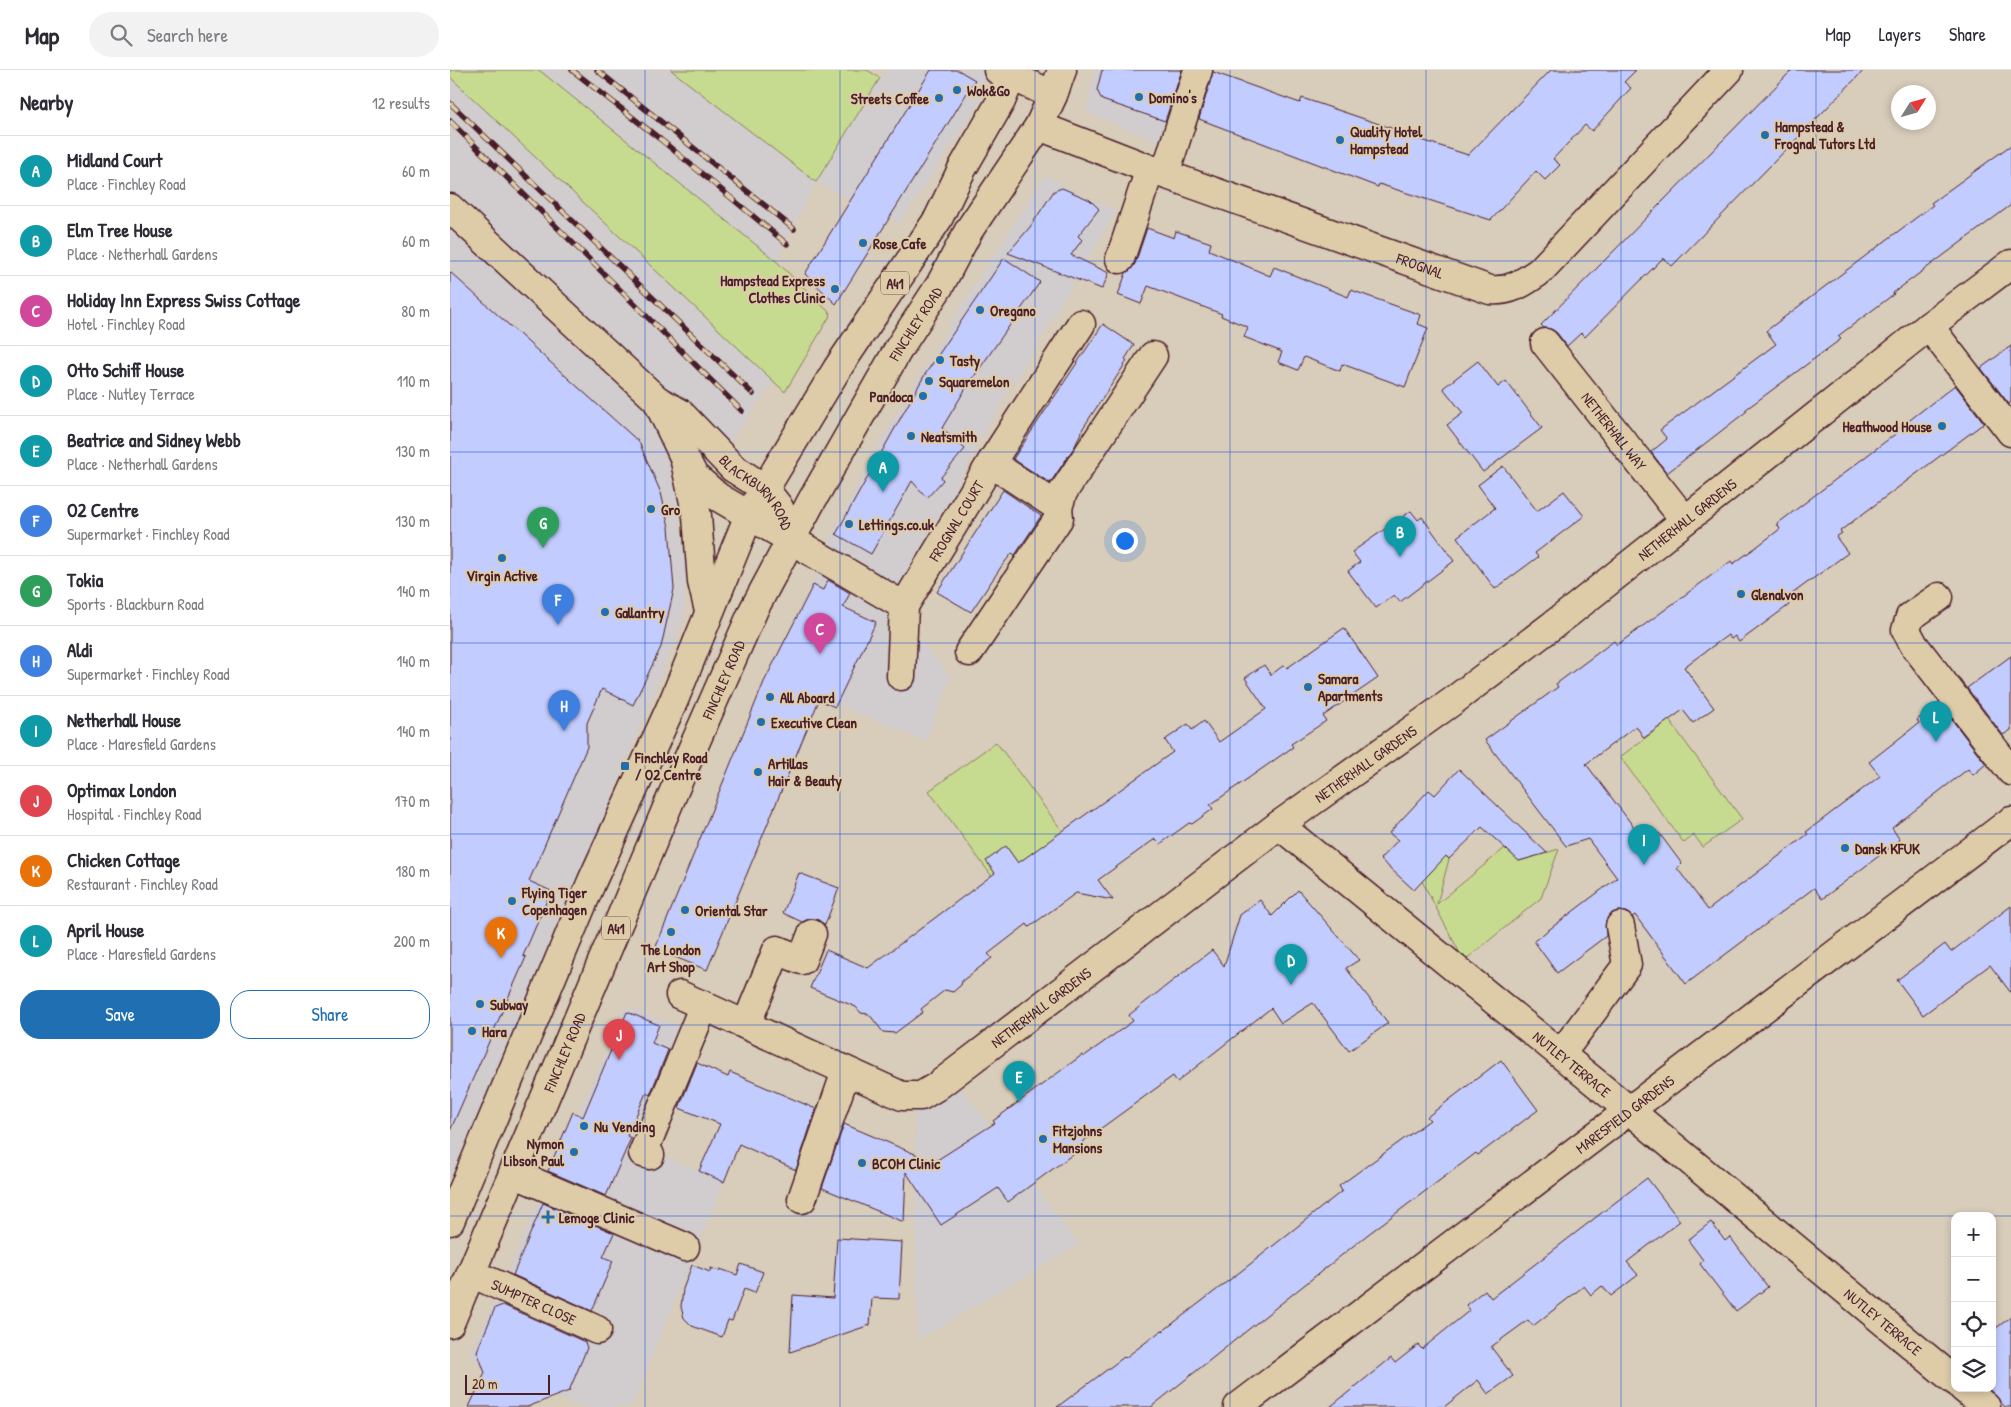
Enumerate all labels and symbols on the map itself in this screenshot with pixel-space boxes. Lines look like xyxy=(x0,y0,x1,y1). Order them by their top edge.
place label: Wok&Go xyxy=(967,80,1010,101)
marker: Wok&Go xyxy=(951,84,963,96)
north arrow xyxy=(1891,85,1936,130)
place label: Domino's xyxy=(1149,87,1197,108)
place label: Streets Coffee xyxy=(851,88,929,109)
marker: Domino's xyxy=(1133,91,1145,103)
marker: Streets Coffee xyxy=(933,92,945,104)
place label: Hampstead & Frognal Tutors Ltd xyxy=(1774,116,1875,155)
place label: Quality Hotel Hampstead xyxy=(1350,121,1423,160)
marker: Hampstead & Frognal Tutors Ltd xyxy=(1759,129,1771,141)
marker: Quality Hotel Hampstead xyxy=(1334,134,1346,146)
place label: Rose Cafe xyxy=(873,233,927,254)
marker: Rose Cafe xyxy=(857,237,869,249)
street label: FROGNAL xyxy=(1393,247,1447,283)
place label: Hampstead Express Clothes Clinic xyxy=(720,270,826,308)
road number: A41 xyxy=(881,272,909,294)
street label: FINCHLEY ROAD xyxy=(883,282,947,365)
marker: Hampstead Express Clothes Clinic xyxy=(829,283,841,295)
place label: Oregano xyxy=(990,300,1035,322)
marker: Oregano xyxy=(974,304,986,316)
place label: Tasty xyxy=(949,350,981,372)
marker: Tasty xyxy=(934,354,946,366)
place label: Squaremelon xyxy=(939,371,1010,393)
marker: Squaremelon xyxy=(923,375,935,387)
place label: Pandoca xyxy=(870,386,913,407)
street label: NETHERHALL WAY xyxy=(1577,387,1652,475)
marker: Pandoca xyxy=(917,390,929,402)
place label: Heathwood House xyxy=(1843,416,1932,437)
marker: Heathwood House xyxy=(1936,420,1948,432)
place label: Neatsmith xyxy=(921,426,977,447)
marker: Neatsmith xyxy=(905,430,917,442)
street label: BLACKBURN ROAD xyxy=(715,450,798,533)
pin: A xyxy=(867,451,899,492)
street label: NETHERHALL GARDENS xyxy=(1633,473,1741,565)
street label: FROGNAL COURT xyxy=(923,475,989,566)
place label: Gro xyxy=(661,499,680,520)
marker: Gro xyxy=(645,503,657,515)
pin: G xyxy=(527,507,559,548)
place label: Lettings.co.uk xyxy=(859,514,935,536)
pin: B xyxy=(1384,516,1416,557)
marker: Lettings.co.uk xyxy=(843,518,855,530)
your location xyxy=(1112,528,1138,554)
marker: Virgin Active xyxy=(496,552,508,564)
place label: Virgin Active xyxy=(466,565,538,587)
pin: F xyxy=(542,584,574,625)
place label: Glenalvon xyxy=(1751,584,1804,605)
marker: Glenalvon xyxy=(1735,588,1747,600)
place label: Gallantry xyxy=(615,602,665,624)
marker: Gallantry xyxy=(599,606,611,618)
pin: C xyxy=(804,613,836,654)
street label: FINCHLEY ROAD xyxy=(696,636,750,723)
place label: Samara Apartments xyxy=(1318,668,1383,707)
marker: Samara Apartments xyxy=(1302,681,1314,693)
place label: All Aboard xyxy=(780,687,834,708)
pin: H xyxy=(548,690,580,731)
marker: All Aboard xyxy=(764,691,776,703)
pin: L xyxy=(1920,701,1952,742)
place label: Executive Clean xyxy=(771,712,857,733)
marker: Executive Clean xyxy=(755,716,767,728)
street label: NETHERHALL GARDENS xyxy=(1310,720,1421,807)
place label: Finchley Road / O2 Centre xyxy=(634,747,707,785)
place label: Artillas Hair & Beauty xyxy=(768,753,843,792)
marker: Finchley Road / O2 Centre xyxy=(619,760,631,772)
marker: Artillas Hair & Beauty xyxy=(752,766,764,778)
pin: I xyxy=(1628,824,1660,865)
place label: Dansk KFUK xyxy=(1855,838,1920,859)
marker: Dansk KFUK xyxy=(1839,842,1851,854)
place label: Flying Tiger Copenhagen xyxy=(521,882,587,921)
marker: Flying Tiger Copenhagen xyxy=(506,895,518,907)
place label: Oriental Star xyxy=(695,900,768,921)
marker: Oriental Star xyxy=(679,904,691,916)
road number: A41 xyxy=(602,916,630,940)
pin: K xyxy=(485,917,517,958)
marker: The London Art Shop xyxy=(665,926,677,938)
place label: The London Art Shop xyxy=(640,939,701,978)
pin: D xyxy=(1275,944,1307,985)
street label: NETHERHALL GARDENS xyxy=(986,962,1095,1052)
place label: Subway xyxy=(490,994,529,1016)
marker: Subway xyxy=(474,998,486,1010)
street label: FINCHLEY ROAD xyxy=(538,1008,590,1096)
pin: J xyxy=(603,1019,635,1060)
place label: Hara xyxy=(482,1021,507,1042)
marker: Hara xyxy=(466,1025,478,1037)
street label: NUTLEY TERRACE xyxy=(1529,1026,1616,1102)
pin: E xyxy=(1003,1061,1035,1102)
street label: MARESFIELD GARDENS xyxy=(1571,1070,1678,1158)
place label: Nu Vending xyxy=(594,1116,656,1138)
marker: Nu Vending xyxy=(578,1120,590,1132)
place label: Fitzjohns Mansions xyxy=(1052,1120,1103,1158)
place label: Nymon Libson Paul xyxy=(504,1133,565,1171)
marker: Fitzjohns Mansions xyxy=(1037,1133,1049,1145)
marker: Nymon Libson Paul xyxy=(568,1146,580,1158)
place label: BCOM Clinic xyxy=(872,1153,941,1174)
marker: BCOM Clinic xyxy=(856,1157,868,1169)
place label: Lemoge Clinic xyxy=(559,1207,636,1229)
marker: Lemoge Clinic xyxy=(541,1210,555,1224)
street label: SUMPTER CLOSE xyxy=(488,1273,580,1330)
street label: NUTLEY TERRACE xyxy=(1840,1283,1927,1360)
scale bar xyxy=(465,1372,550,1395)

